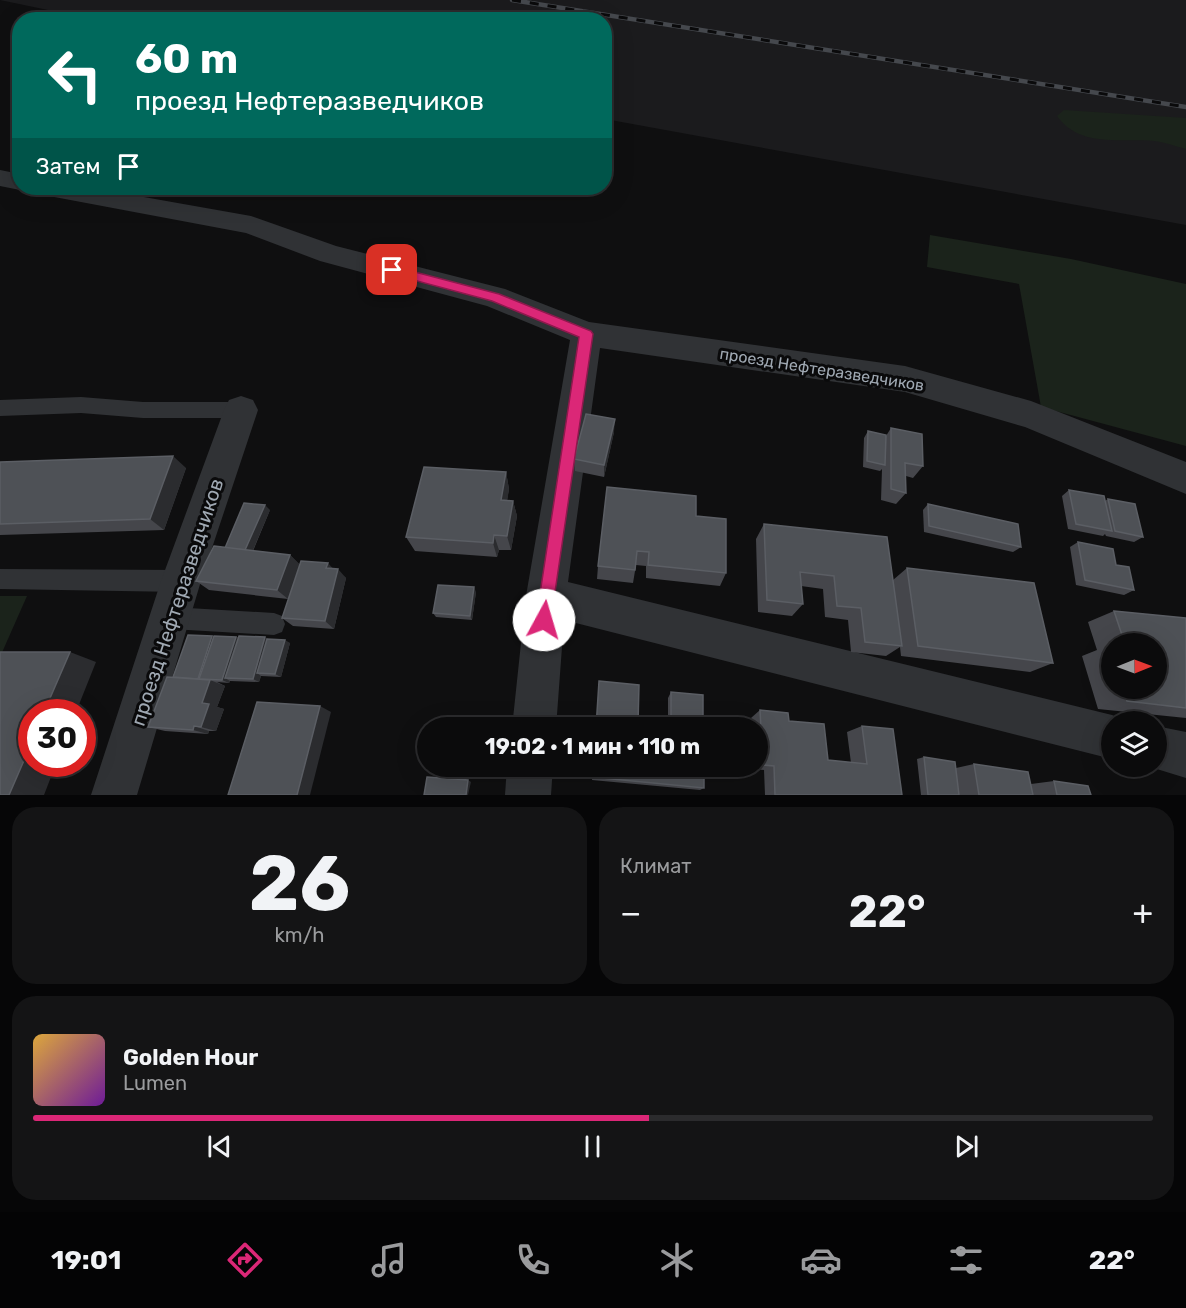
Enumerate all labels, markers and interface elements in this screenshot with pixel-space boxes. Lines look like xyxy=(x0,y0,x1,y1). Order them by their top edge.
text: 60 m xyxy=(135,34,238,84)
icon: left xyxy=(36,36,114,114)
text: проезд Нефтеразведчиков xyxy=(135,85,484,117)
icon: arrive xyxy=(112,150,145,183)
text: Затем xyxy=(36,153,100,180)
pin xyxy=(366,244,417,295)
icon: arrive xyxy=(375,253,408,286)
street label: проезд Нефтеразведчиков xyxy=(718,344,926,395)
street label: проезд Нефтеразведчиков xyxy=(126,475,228,729)
position arrow xyxy=(512,588,576,652)
north arrow xyxy=(1101,633,1167,699)
map controls xyxy=(1101,633,1167,777)
speed limit sign: 30 xyxy=(18,699,96,777)
button: layers xyxy=(1101,711,1167,777)
text: 19:02 · 1 мин · 110 m xyxy=(485,733,700,760)
text: 26 xyxy=(249,837,350,930)
text: Климат xyxy=(620,854,692,878)
text: 22° xyxy=(848,885,925,938)
text: − xyxy=(620,893,641,932)
text: + xyxy=(1132,893,1153,932)
text: km/h xyxy=(275,923,324,947)
text: Golden Hour xyxy=(123,1044,258,1071)
text: Lumen xyxy=(123,1071,187,1095)
icon: previous xyxy=(203,1130,236,1163)
icon: pause xyxy=(576,1130,609,1163)
icon: next xyxy=(950,1130,983,1163)
icon: directions xyxy=(224,1239,266,1281)
icon: music xyxy=(368,1239,410,1281)
icon: phone xyxy=(512,1239,554,1281)
icon: climate xyxy=(656,1239,698,1281)
icon: car xyxy=(800,1239,842,1281)
icon: filters xyxy=(945,1239,987,1281)
text: 19:01 xyxy=(51,1244,121,1276)
text: 22° xyxy=(1089,1244,1135,1276)

